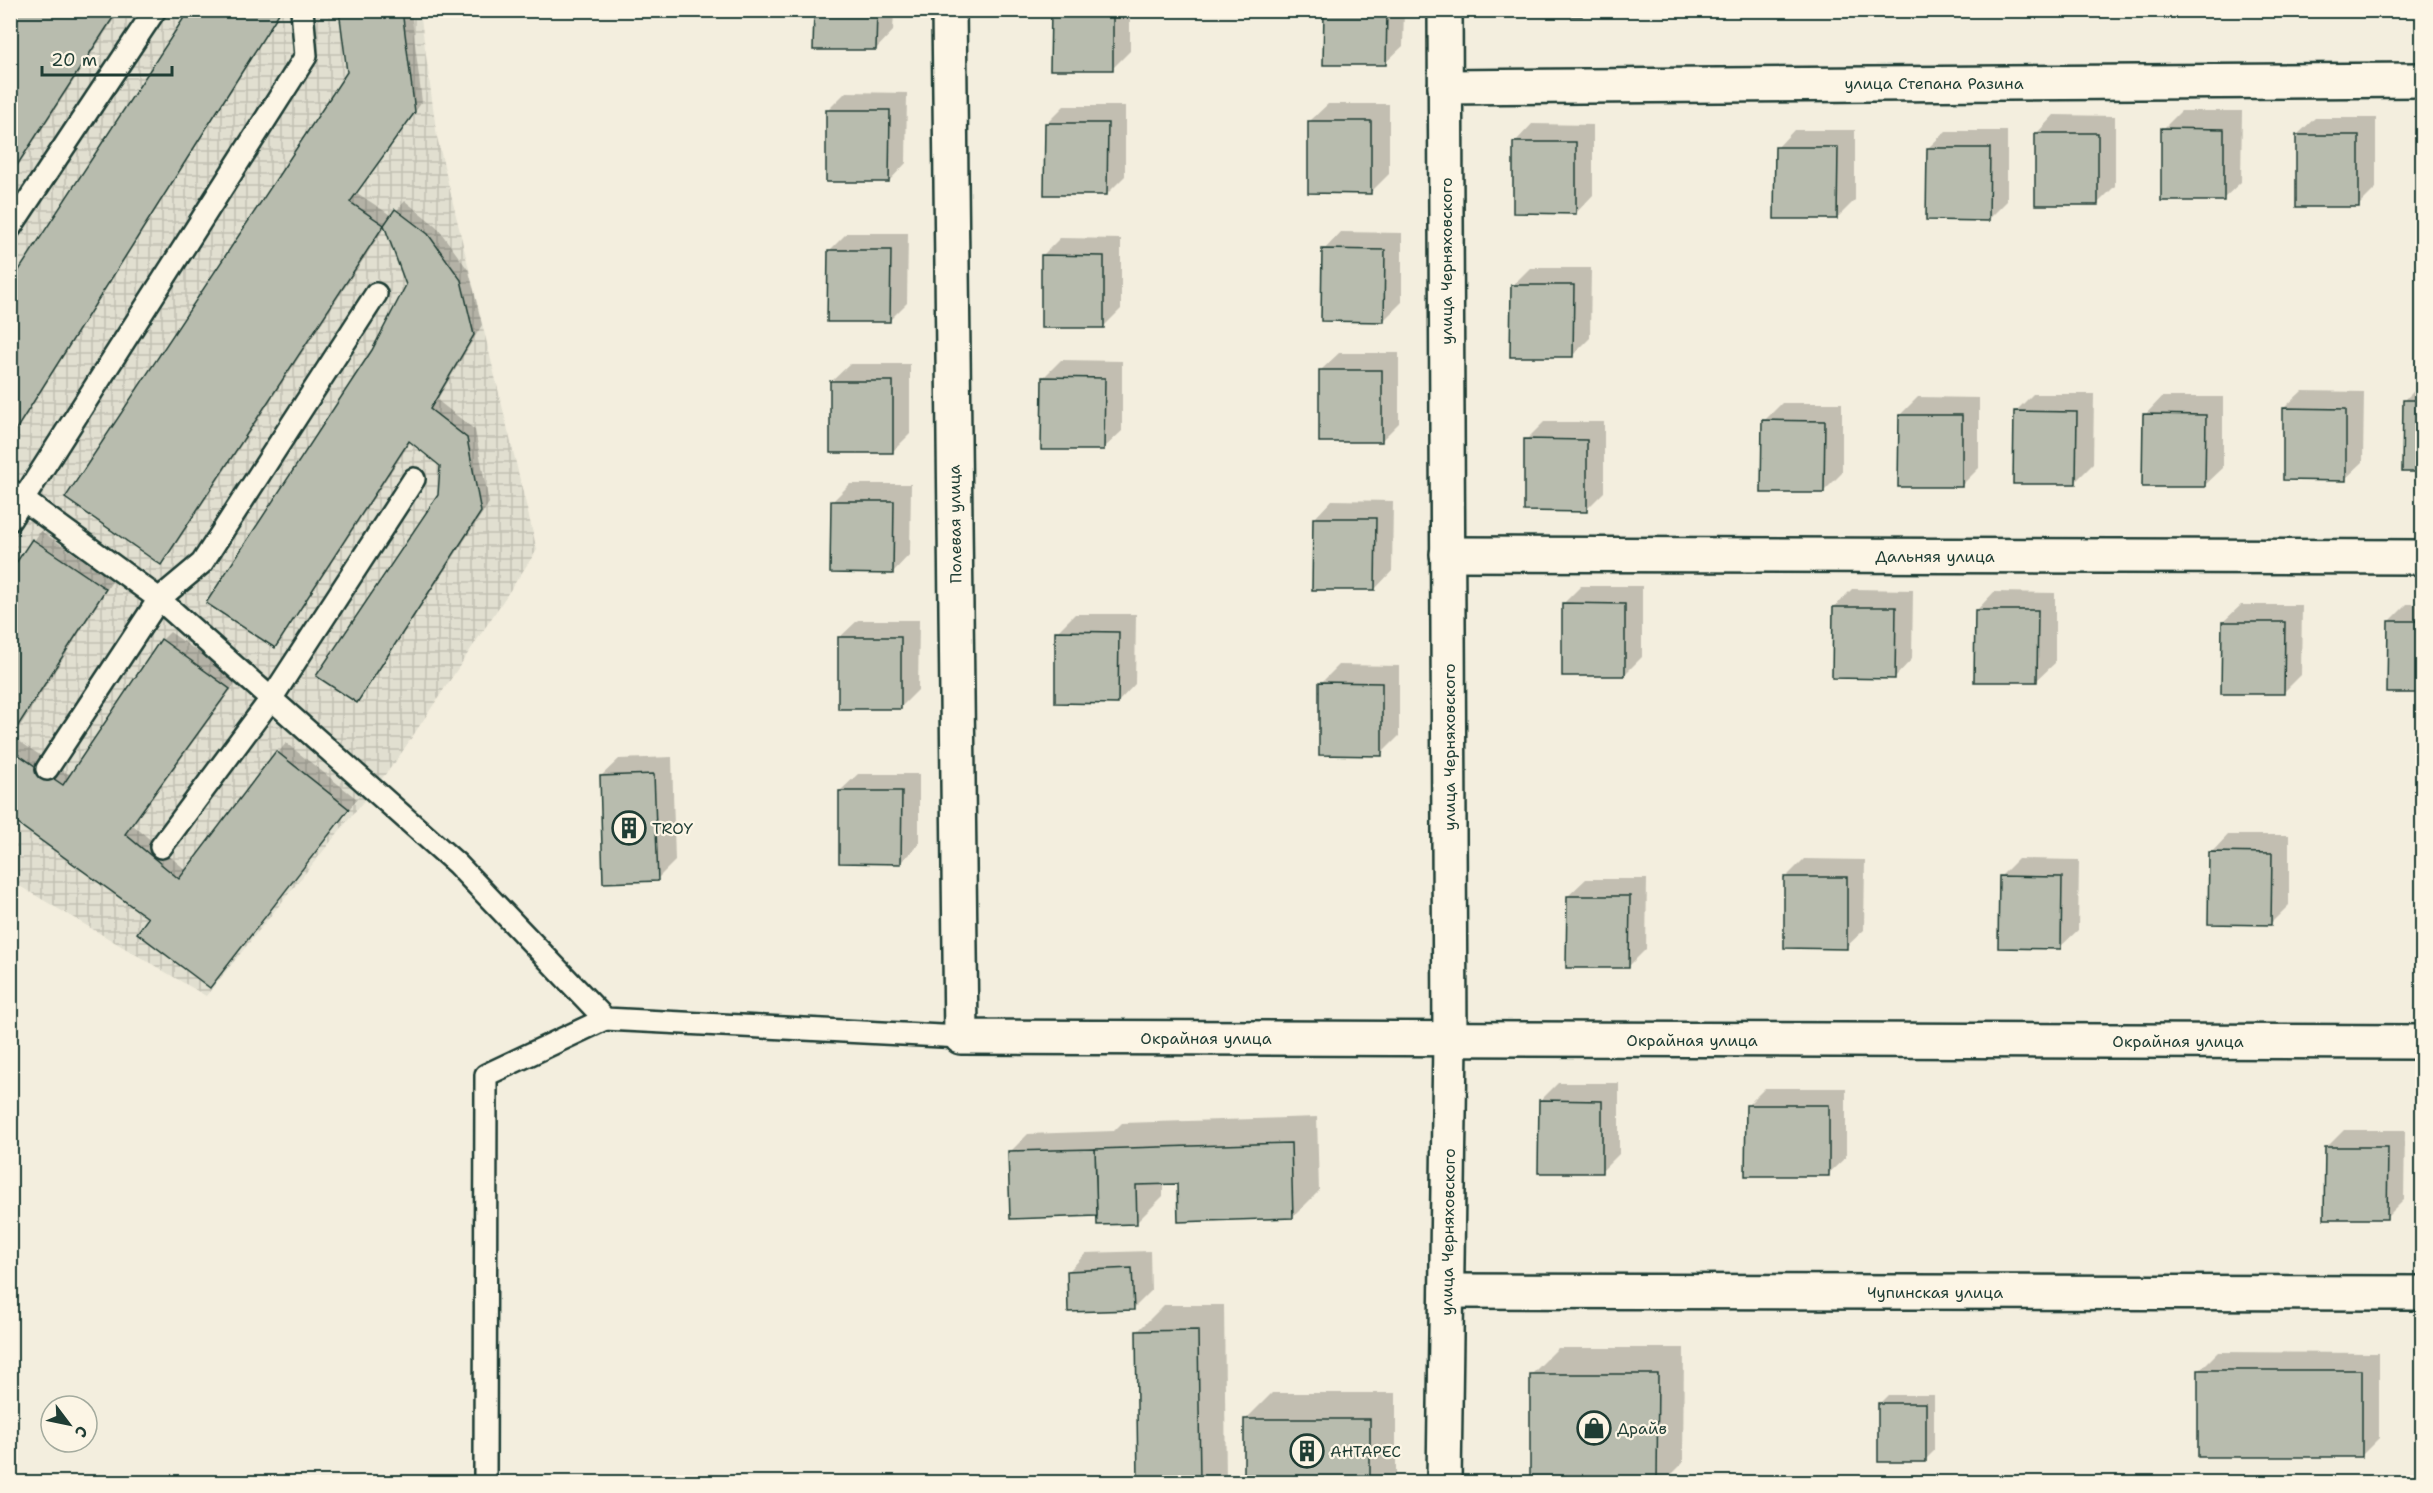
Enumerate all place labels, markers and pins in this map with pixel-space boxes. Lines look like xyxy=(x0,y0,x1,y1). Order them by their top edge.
building icon: TROY xyxy=(611,810,647,846)
place label: TROY xyxy=(652,818,693,839)
shop icon: Драйв xyxy=(1576,1410,1612,1446)
place label: Драйв xyxy=(1617,1418,1667,1439)
building icon: АНТАРЕС xyxy=(1289,1433,1325,1469)
place label: АНТАРЕС xyxy=(1330,1441,1401,1462)

